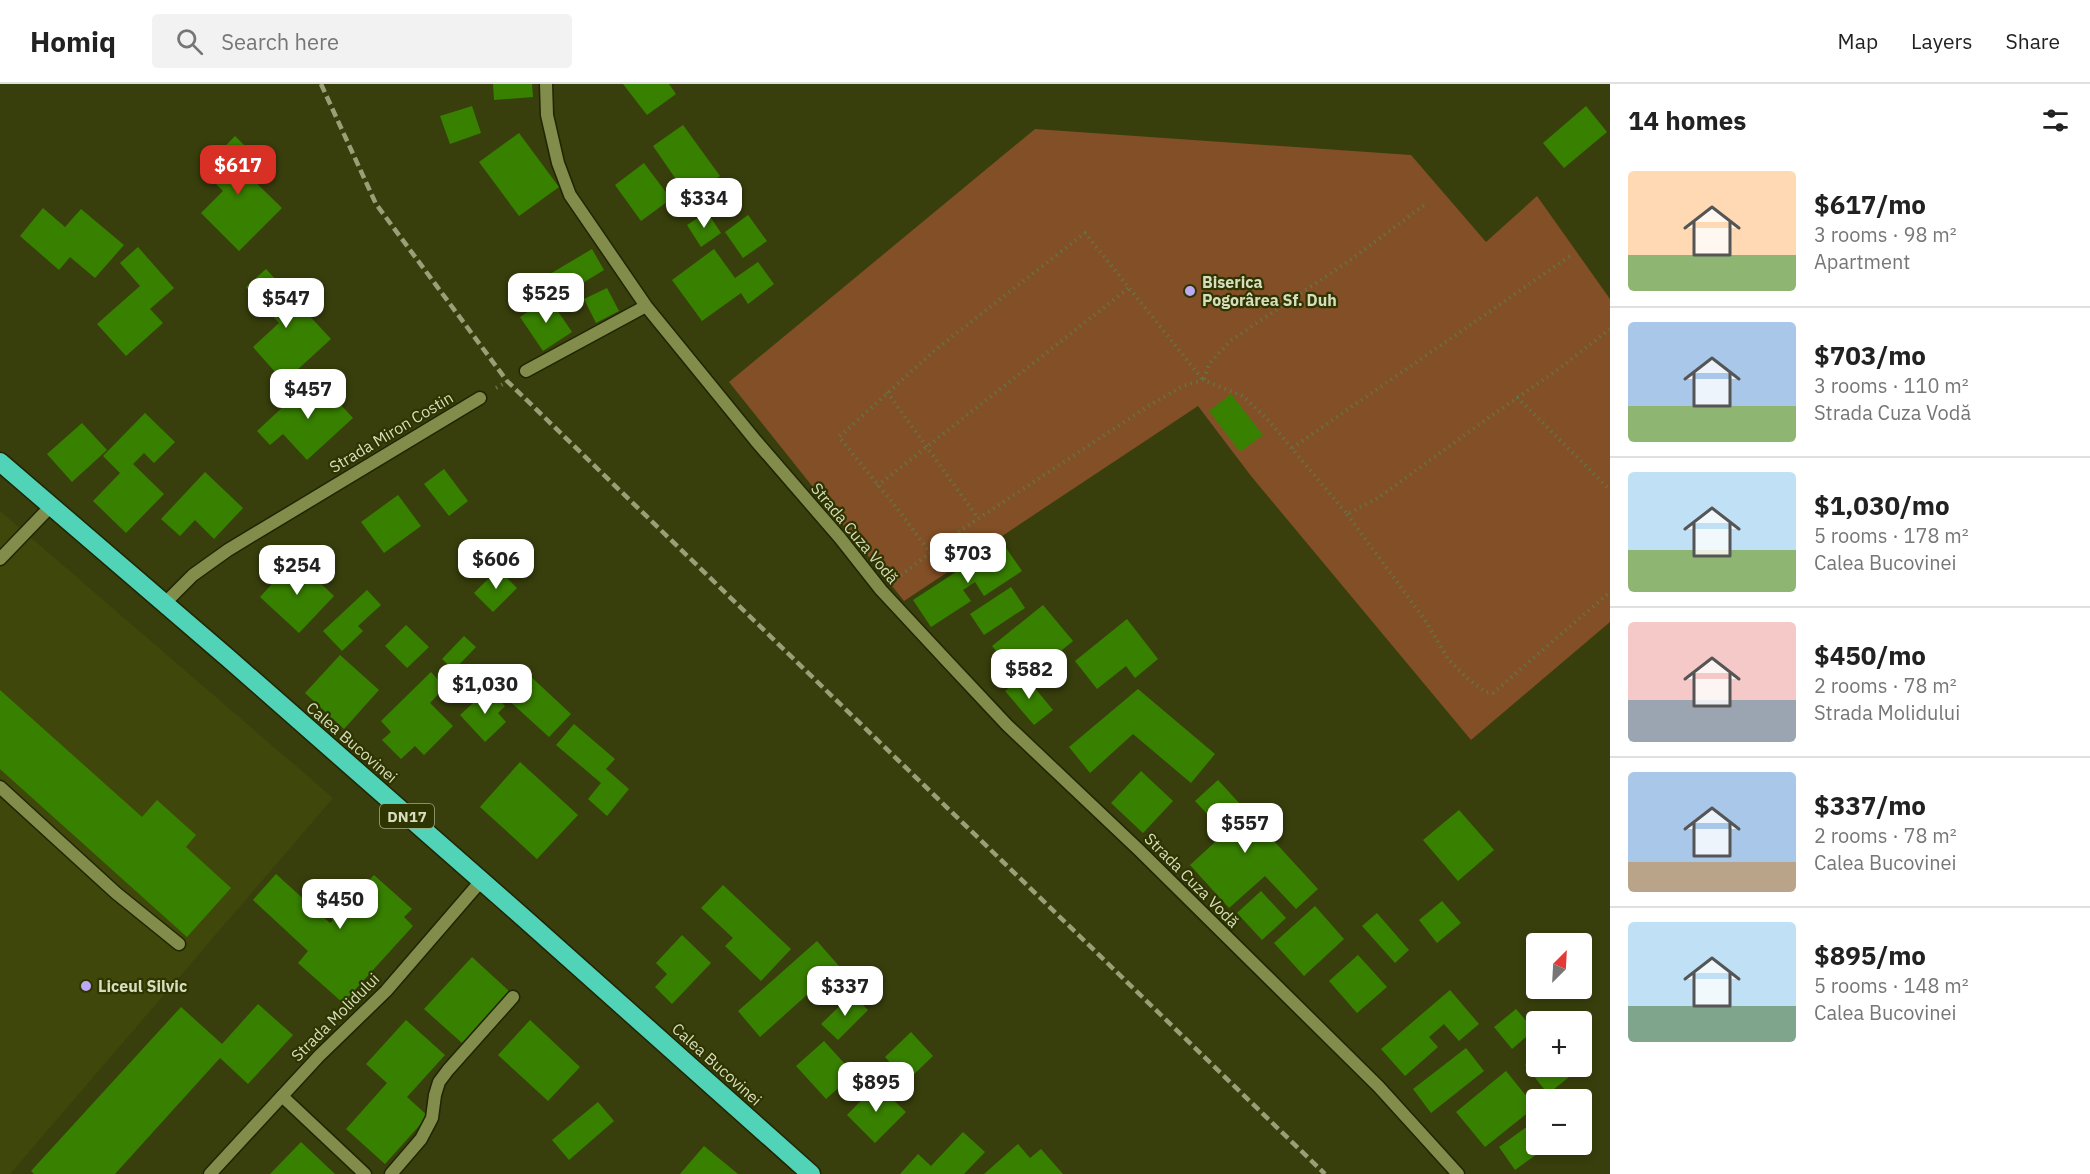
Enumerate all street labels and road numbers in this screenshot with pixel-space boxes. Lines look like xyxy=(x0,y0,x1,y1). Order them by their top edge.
street label: Strada Miron Costin xyxy=(326,387,456,477)
street label: Strada Cuza Vodă xyxy=(807,478,903,588)
street label: Calea Bucovinei xyxy=(302,697,402,787)
road number: DN17 xyxy=(380,804,434,828)
street label: Strada Cuza Vodă xyxy=(1140,828,1244,932)
street label: Strada Molidului xyxy=(287,969,383,1065)
street label: Calea Bucovinei xyxy=(668,1018,766,1110)

